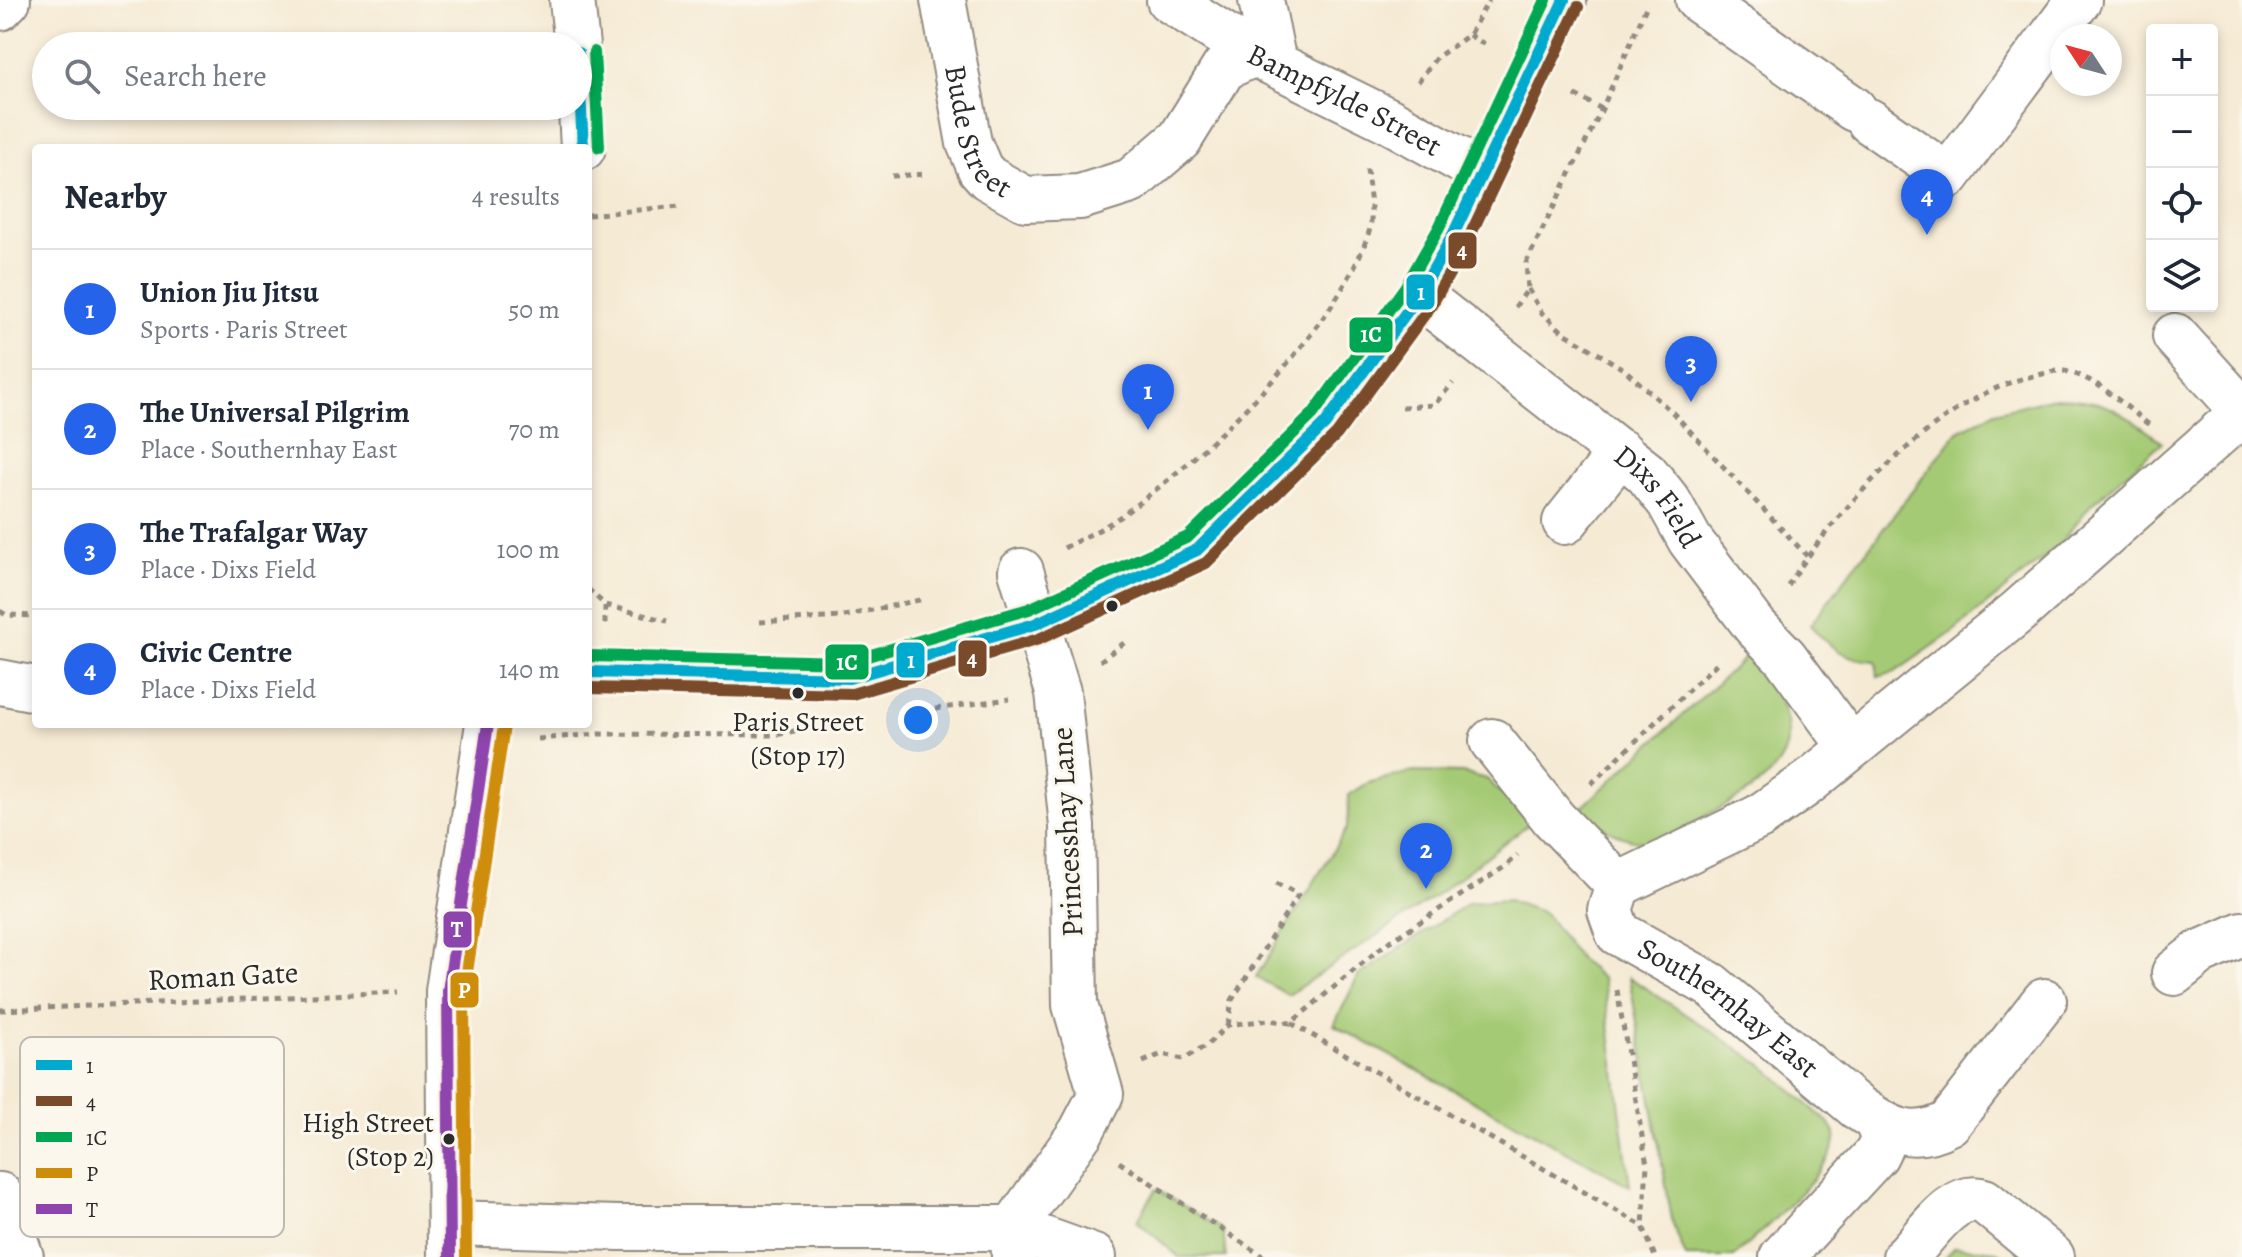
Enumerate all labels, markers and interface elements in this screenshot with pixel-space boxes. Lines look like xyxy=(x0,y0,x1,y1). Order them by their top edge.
north arrow xyxy=(2050,24,2122,96)
map controls xyxy=(2146,24,2218,312)
button: + xyxy=(2146,24,2218,96)
search box xyxy=(32,32,592,120)
street label: Bampfylde Street xyxy=(1241,34,1449,166)
icon: search xyxy=(60,54,104,98)
text: Search here xyxy=(124,56,267,96)
street label: Bude Street xyxy=(935,62,1019,207)
button: − xyxy=(2146,96,2218,168)
button: locate xyxy=(2146,168,2218,240)
pin: 4 xyxy=(1901,169,1953,235)
text: Nearby xyxy=(64,173,167,220)
text: 4 results xyxy=(472,179,560,214)
line badge: 4 xyxy=(1447,231,1478,270)
text: 4 xyxy=(1457,236,1467,266)
button: layers xyxy=(2146,240,2218,312)
text: Union Jiu Jitsu xyxy=(140,272,319,312)
line badge: 1 xyxy=(1405,273,1436,311)
text: 1 xyxy=(1417,278,1425,308)
text: 1 xyxy=(85,292,95,327)
text: 50 m xyxy=(508,292,560,327)
text: Sports · Paris Street xyxy=(140,312,348,347)
line badge: 1C xyxy=(1348,316,1394,354)
text: 1C xyxy=(1360,320,1382,350)
pin: 3 xyxy=(1665,336,1717,402)
pin: 1 xyxy=(1122,364,1174,430)
text: The Universal Pilgrim xyxy=(140,392,410,432)
text: 2 xyxy=(84,412,96,447)
text: 70 m xyxy=(508,412,560,447)
text: Place · Southernhay East xyxy=(140,432,397,467)
street label: Dixs Field xyxy=(1606,435,1711,556)
text: The Trafalgar Way xyxy=(140,512,367,552)
text: 3 xyxy=(84,532,96,567)
text: 100 m xyxy=(497,532,560,567)
text: Place · Dixs Field xyxy=(140,552,316,587)
unlabelled marker xyxy=(1104,598,1120,614)
text: Civic Centre xyxy=(140,632,292,672)
line badge: 4 xyxy=(957,639,988,678)
line badge: 1 xyxy=(895,641,926,679)
line badge: 1C xyxy=(824,643,870,681)
text: 4 xyxy=(967,644,977,674)
text: 1 xyxy=(907,646,915,676)
text: 1C xyxy=(836,648,858,678)
text: 4 xyxy=(84,652,96,687)
text: 140 m xyxy=(499,652,560,687)
text: Place · Dixs Field xyxy=(140,672,316,707)
marker: Paris Street (Stop 17) xyxy=(790,685,806,701)
your location xyxy=(898,700,938,740)
place label: Paris Street (Stop 17) xyxy=(732,703,864,775)
street label: Princesshay Lane xyxy=(1042,726,1092,938)
pin: 2 xyxy=(1400,823,1452,889)
line badge: T xyxy=(442,910,473,949)
text: T xyxy=(451,915,464,945)
street label: Southernhay East xyxy=(1631,928,1827,1087)
street label: Roman Gate xyxy=(147,952,299,1000)
line badge: P xyxy=(449,971,480,1009)
text: P xyxy=(458,976,471,1006)
legend xyxy=(20,1037,284,1237)
text: 1 xyxy=(86,1051,94,1081)
text: 4 xyxy=(86,1087,96,1117)
place label: High Street (Stop 2) xyxy=(302,1104,434,1176)
text: 1C xyxy=(86,1123,107,1153)
marker: High Street (Stop 2) xyxy=(441,1131,457,1147)
text: P xyxy=(86,1159,98,1189)
text: T xyxy=(86,1195,98,1225)

